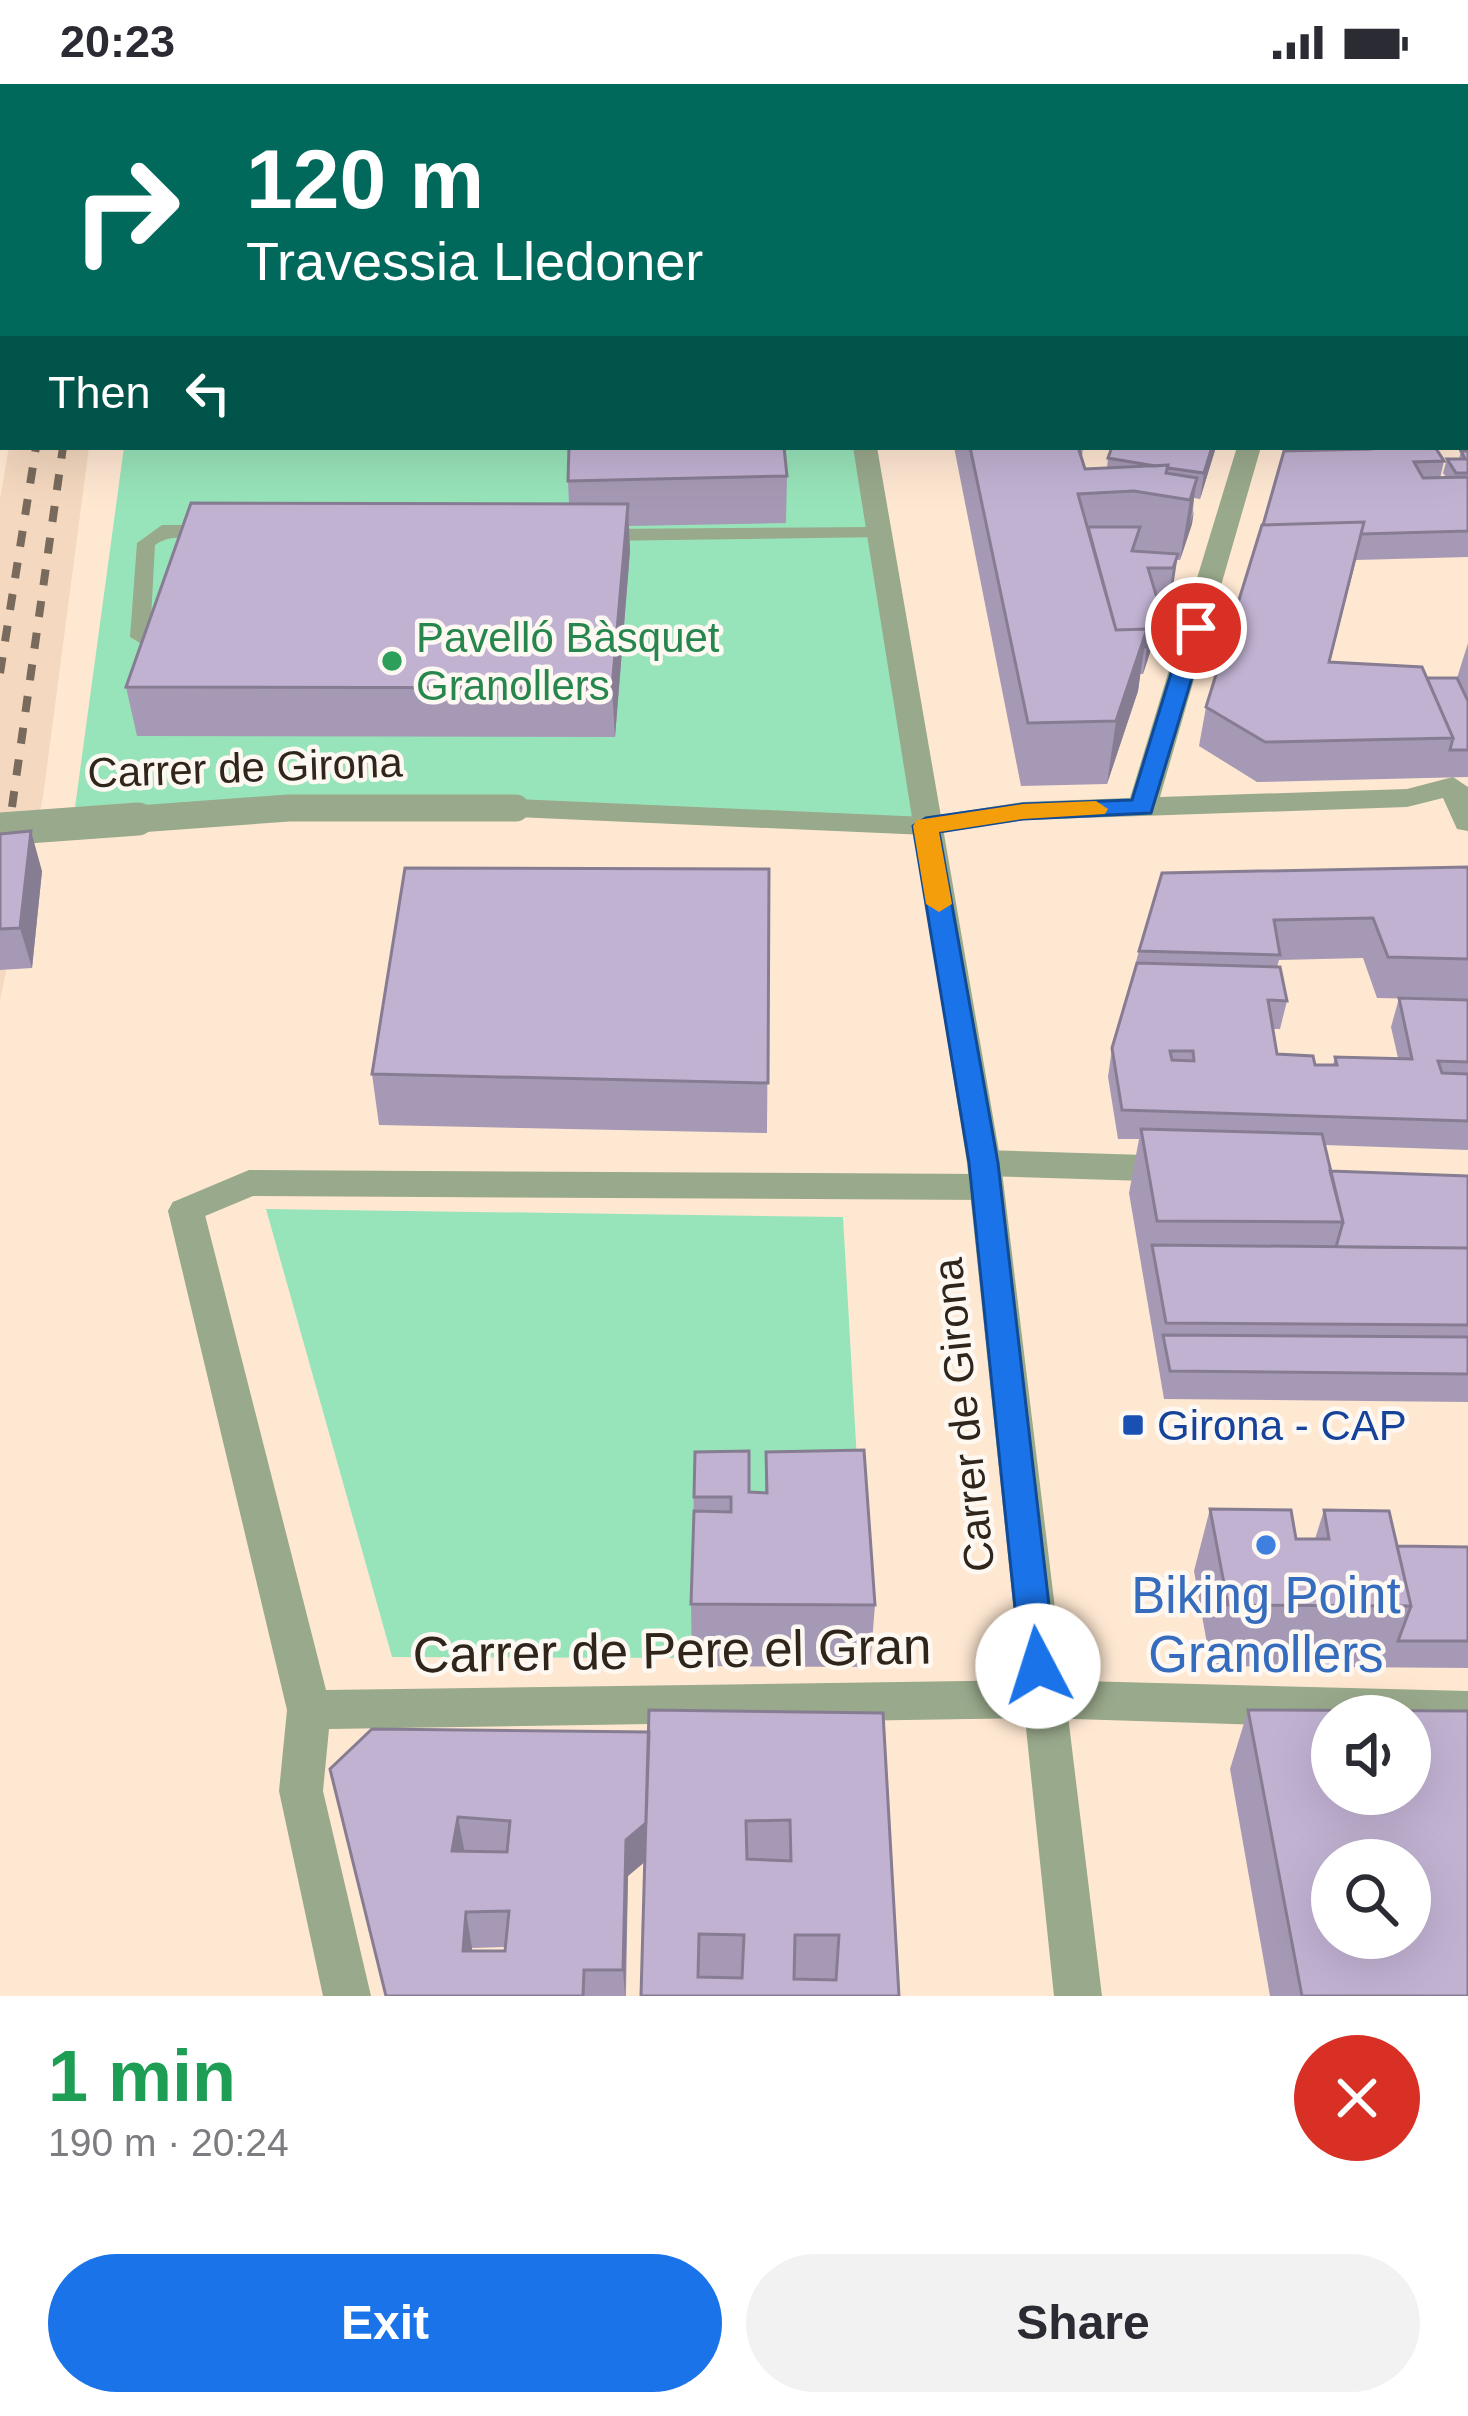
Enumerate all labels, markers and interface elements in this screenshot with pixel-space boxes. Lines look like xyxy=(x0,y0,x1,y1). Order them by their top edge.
text: 20:23 xyxy=(60,16,175,67)
icon: right xyxy=(48,132,204,288)
text: 120 m xyxy=(246,132,484,226)
text: Travessia Lledoner xyxy=(246,231,703,291)
icon: left xyxy=(175,360,241,426)
text: Then xyxy=(48,367,151,418)
pin xyxy=(1145,577,1247,679)
icon: arrive xyxy=(1163,595,1229,661)
place label: Pavelló Bàsquet Granollers xyxy=(416,614,720,709)
marker: Pavelló Bàsquet Granollers xyxy=(379,648,405,674)
street label: Carrer de Girona xyxy=(87,738,404,796)
street label: Carrer de Girona xyxy=(924,1255,1003,1574)
place label: Girona - CAP xyxy=(1157,1402,1407,1449)
marker: Girona - CAP xyxy=(1120,1412,1146,1438)
marker: Biking Point Granollers xyxy=(1253,1532,1279,1558)
place label: Biking Point Granollers xyxy=(1131,1567,1401,1683)
position arrow xyxy=(975,1603,1101,1729)
street label: Carrer de Pere el Gran xyxy=(412,1617,932,1684)
map controls xyxy=(1311,1695,1431,1959)
button: sound xyxy=(1311,1695,1431,1815)
button: search xyxy=(1311,1839,1431,1959)
button: close xyxy=(1294,2035,1420,2161)
text: 1 min xyxy=(48,2036,236,2116)
text: 190 m · 20:24 xyxy=(48,2121,289,2164)
button: Exit xyxy=(48,2254,722,2392)
button: Share xyxy=(746,2254,1420,2392)

